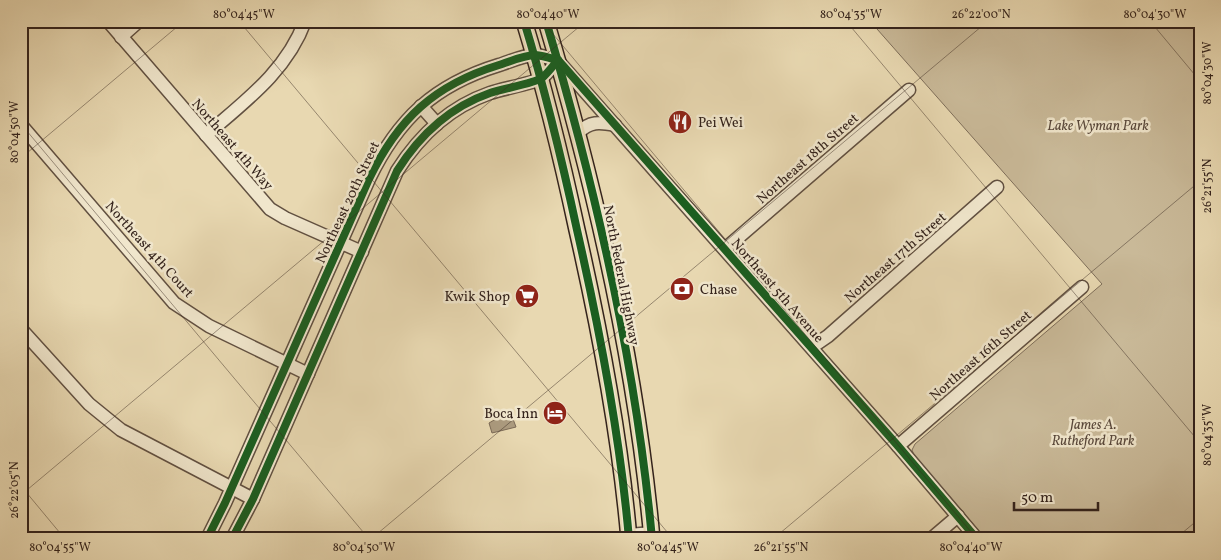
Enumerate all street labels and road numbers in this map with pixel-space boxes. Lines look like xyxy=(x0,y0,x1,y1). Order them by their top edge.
street label: Northeast 4th Way xyxy=(187,95,277,195)
street label: Northeast 18th Street xyxy=(753,109,863,209)
street label: Northeast 20th Street xyxy=(312,138,385,267)
street label: Northeast 4th Court xyxy=(100,198,197,302)
street label: North Federal Highway xyxy=(598,204,644,347)
street label: Northeast 17th Street xyxy=(841,209,951,308)
street label: Northeast 5th Avenue xyxy=(726,235,828,348)
street label: Northeast 16th Street xyxy=(926,306,1036,406)

